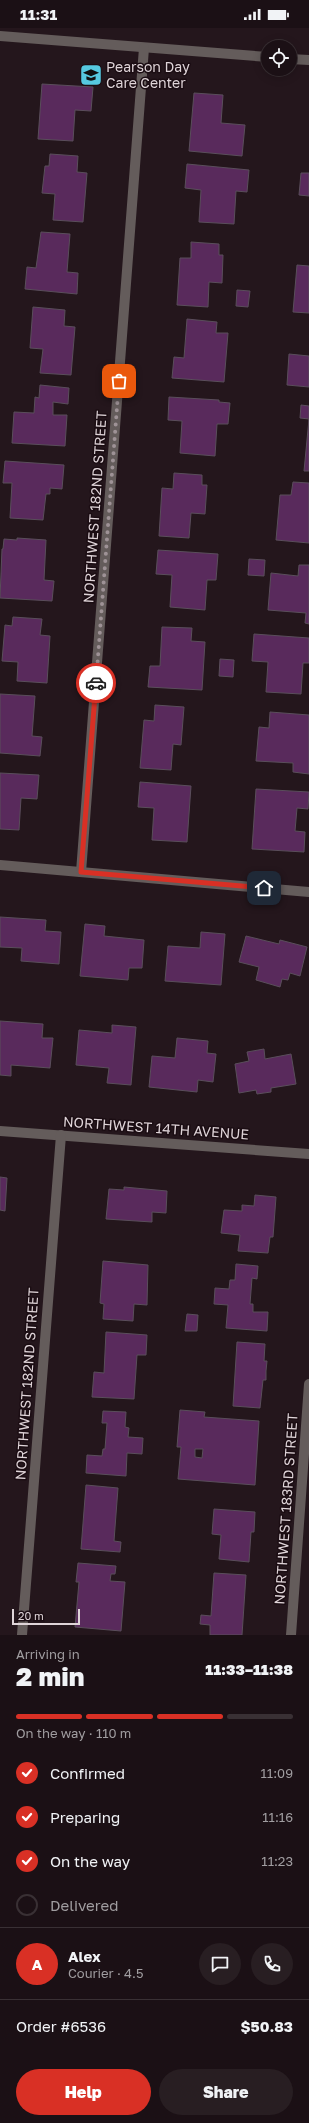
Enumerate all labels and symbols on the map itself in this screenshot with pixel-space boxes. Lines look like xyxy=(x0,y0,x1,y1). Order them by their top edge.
place label: Pearson Day Care Center xyxy=(106,58,190,91)
school or university icon: Pearson Day Care Center xyxy=(78,62,104,88)
pin xyxy=(102,364,136,398)
street label: NORTHWEST 182ND STREET xyxy=(79,410,110,604)
courier xyxy=(76,663,116,703)
pin xyxy=(247,871,281,905)
street label: NORTHWEST 14TH AVENUE xyxy=(63,1113,250,1142)
street label: NORTHWEST 182ND STREET xyxy=(11,1287,42,1481)
street label: NORTHWEST 183RD STREET xyxy=(270,1412,301,1605)
scale bar xyxy=(12,1607,80,1626)

